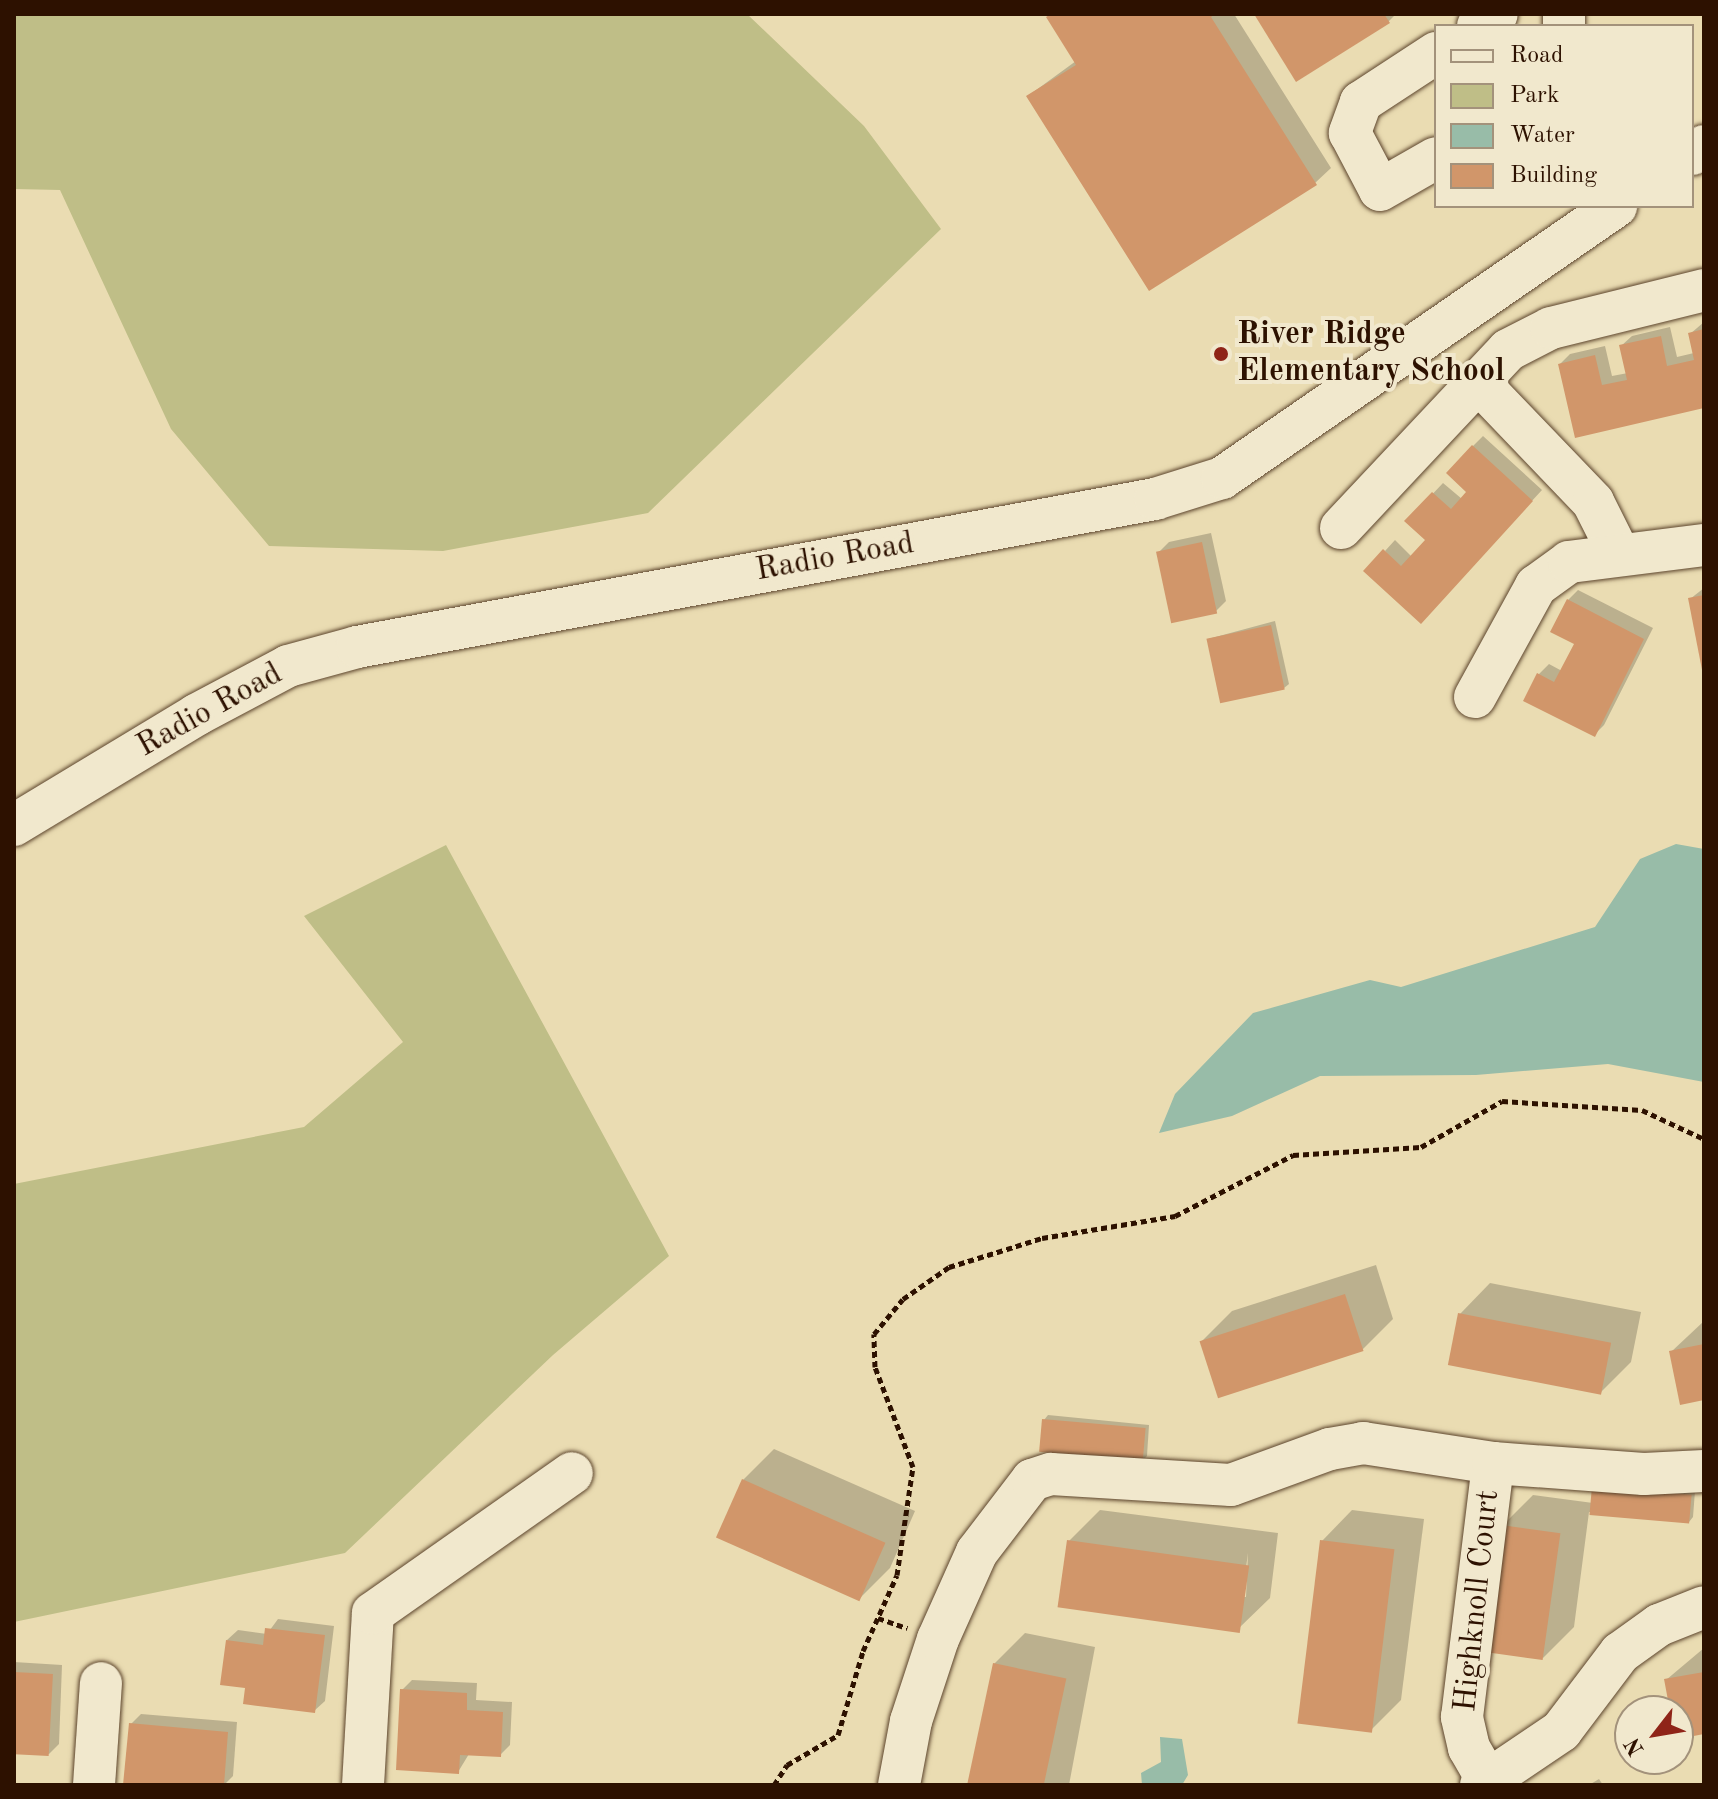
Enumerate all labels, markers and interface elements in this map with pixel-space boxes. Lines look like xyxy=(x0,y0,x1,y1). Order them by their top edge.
legend xyxy=(1434,24,1694,208)
text: Road xyxy=(1510,44,1563,68)
text: Park xyxy=(1510,84,1559,108)
text: Water xyxy=(1510,124,1575,148)
text: Building xyxy=(1510,164,1597,188)
place label: River Ridge Elementary School xyxy=(1237,317,1505,392)
marker: River Ridge Elementary School xyxy=(1212,345,1230,363)
street label: Radio Road xyxy=(753,525,917,591)
street label: Radio Road xyxy=(131,655,289,767)
street label: Highknoll Court xyxy=(1447,1488,1509,1714)
north arrow xyxy=(1614,1695,1694,1775)
text: N xyxy=(1621,1733,1649,1759)

